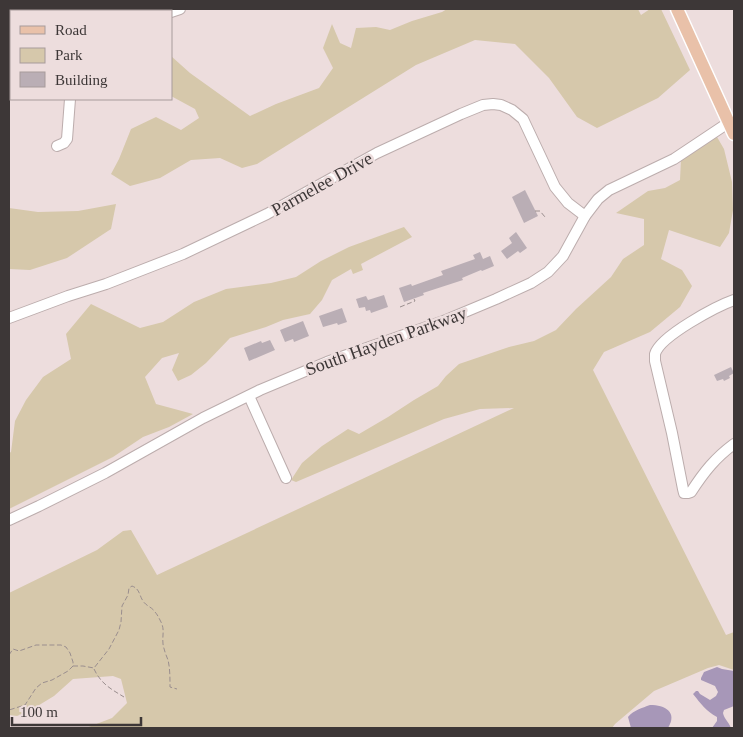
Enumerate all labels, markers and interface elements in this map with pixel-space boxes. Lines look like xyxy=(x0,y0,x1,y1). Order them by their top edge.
legend xyxy=(10,10,172,100)
text: Road xyxy=(55,22,87,38)
text: Park xyxy=(55,47,83,63)
text: Building xyxy=(55,72,108,88)
street label: Parmelee Drive xyxy=(268,148,376,220)
street label: South Hayden Parkway xyxy=(303,303,469,379)
scale bar xyxy=(12,694,141,726)
text: 100 m xyxy=(20,704,58,720)

